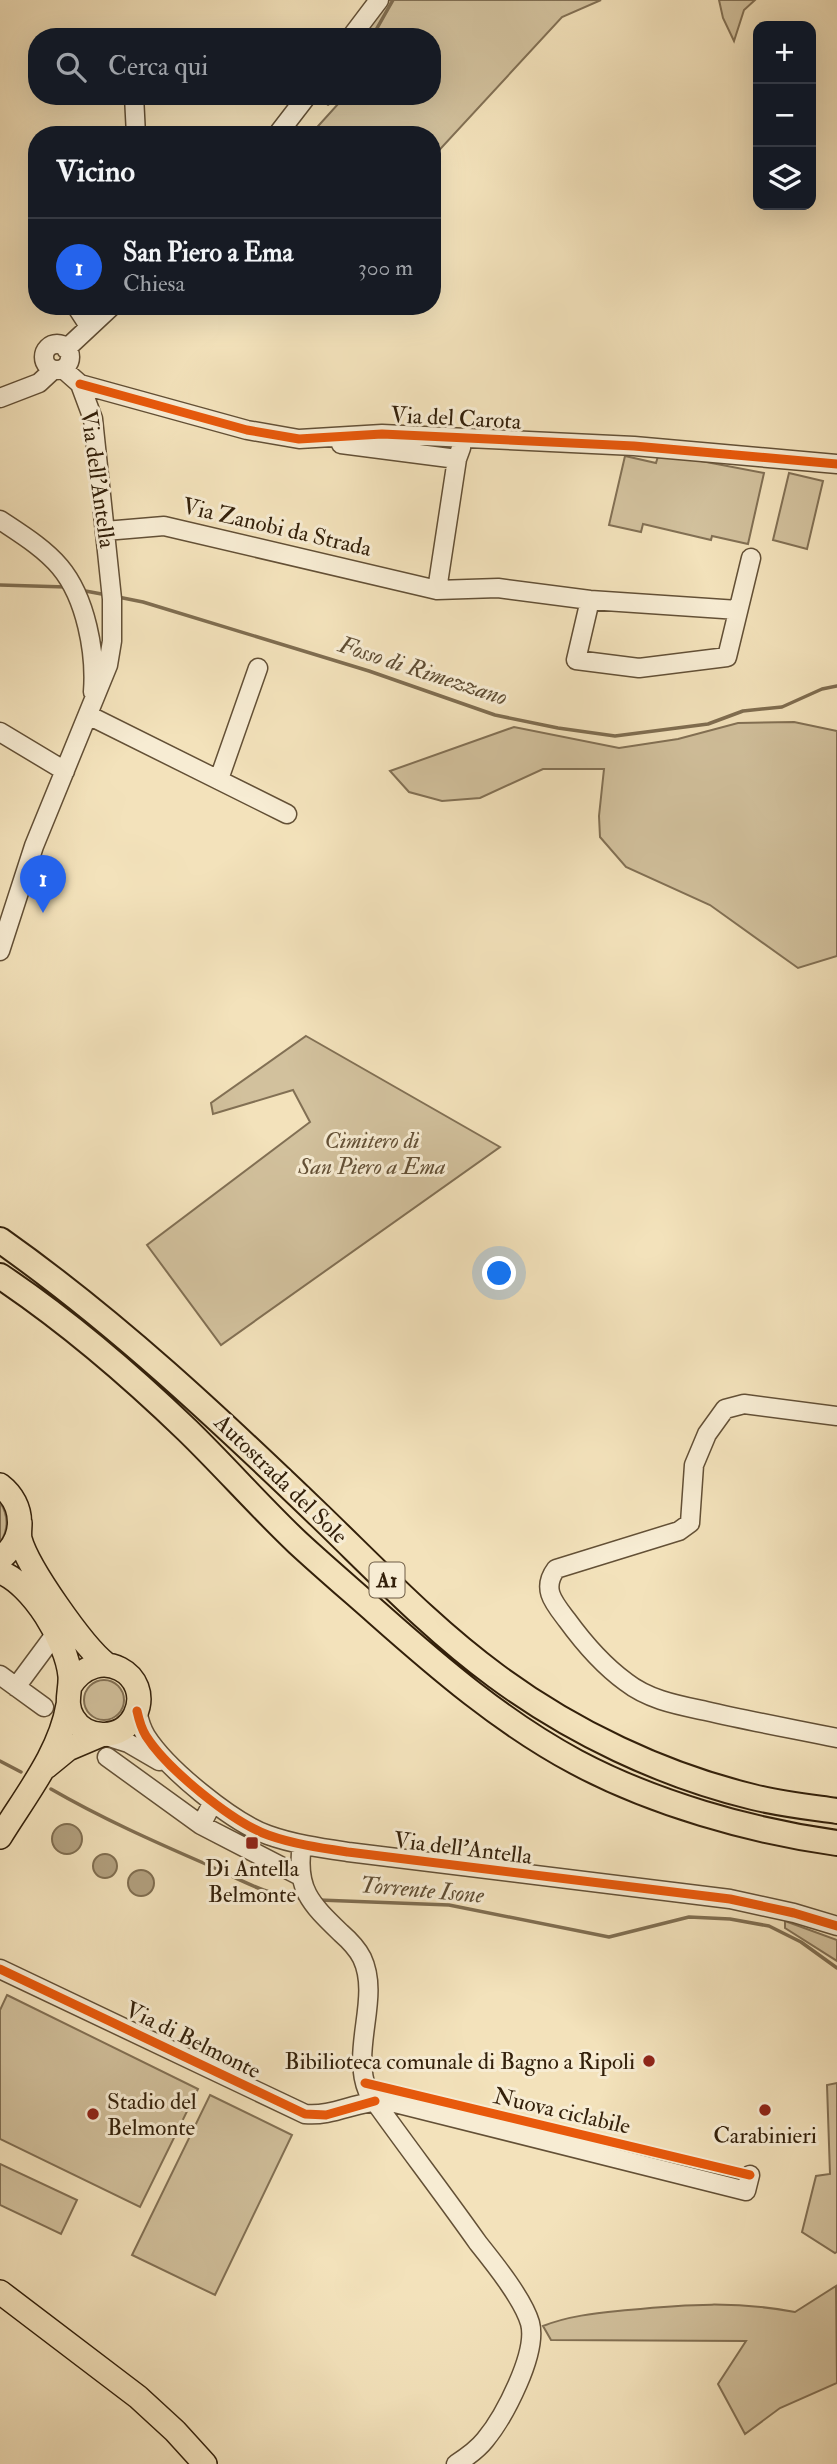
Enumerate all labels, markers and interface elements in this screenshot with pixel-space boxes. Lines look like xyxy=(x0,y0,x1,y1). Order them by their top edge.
map controls xyxy=(753,21,816,210)
button: + xyxy=(753,21,816,84)
search box xyxy=(28,28,441,105)
icon: search xyxy=(52,48,90,86)
text: Cerca qui xyxy=(108,51,208,83)
button: − xyxy=(753,84,816,147)
button: layers xyxy=(753,147,816,210)
text: Vicino xyxy=(56,153,135,190)
text: San Piero a Ema xyxy=(123,237,293,269)
text: 1 xyxy=(75,253,83,282)
text: 300 m xyxy=(358,253,413,282)
text: Chiesa xyxy=(123,269,185,298)
street label: Via del Carota xyxy=(390,400,523,436)
street label: Via dell'Antella xyxy=(74,408,122,550)
street label: Via Zanobi da Strada xyxy=(180,491,375,563)
water label: Fosso di Rimezzano xyxy=(334,629,511,713)
pin: 1 xyxy=(20,855,66,913)
park label: Cimitero di San Piero a Ema xyxy=(297,1126,446,1181)
your location xyxy=(482,1256,516,1290)
street label: Autostrada del Sole xyxy=(207,1407,354,1550)
road number: A1 xyxy=(370,1562,404,1598)
street label: Via dell'Antella xyxy=(392,1825,534,1871)
marker: Di Antella Belmonte xyxy=(244,1835,260,1851)
place label: Di Antella Belmonte xyxy=(205,1854,300,1909)
water label: Torrente Isone xyxy=(359,1869,486,1911)
street label: Via di Belmonte xyxy=(121,1995,266,2085)
place label: Bibilioteca comunale di Bagno a Ripoli xyxy=(284,2047,635,2077)
marker: Bibilioteca comunale di Bagno a Ripoli xyxy=(641,2053,657,2069)
street label: Nuova ciclabile xyxy=(491,2081,634,2141)
place label: Stadio del Belmonte xyxy=(107,2087,197,2142)
marker: Carabinieri xyxy=(757,2102,773,2118)
marker: Stadio del Belmonte xyxy=(85,2106,101,2122)
place label: Carabinieri xyxy=(713,2121,817,2150)

